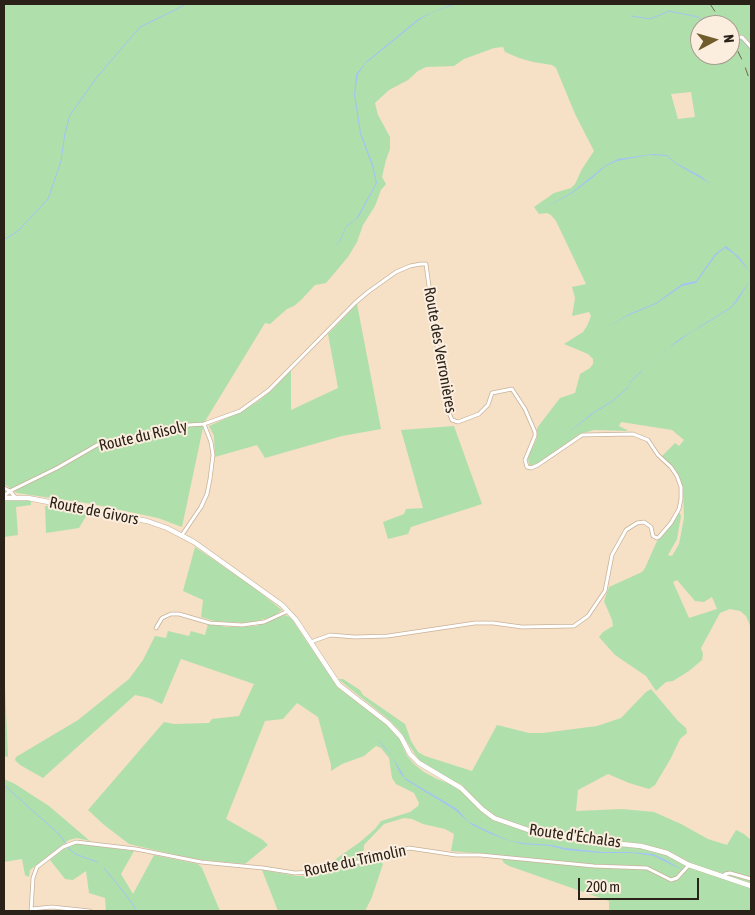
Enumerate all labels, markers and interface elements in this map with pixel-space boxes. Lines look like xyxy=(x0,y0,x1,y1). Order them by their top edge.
north arrow xyxy=(690,15,740,65)
text: N xyxy=(721,34,737,43)
street label: Route des Verronières xyxy=(419,285,461,415)
street label: Route du Risoly xyxy=(97,417,189,455)
street label: Route de Givors xyxy=(48,493,140,529)
street label: Route d'Échalas xyxy=(528,820,622,852)
street label: Route du Trimolin xyxy=(302,841,408,881)
scale bar xyxy=(580,868,701,900)
text: 200 m xyxy=(586,878,620,895)

